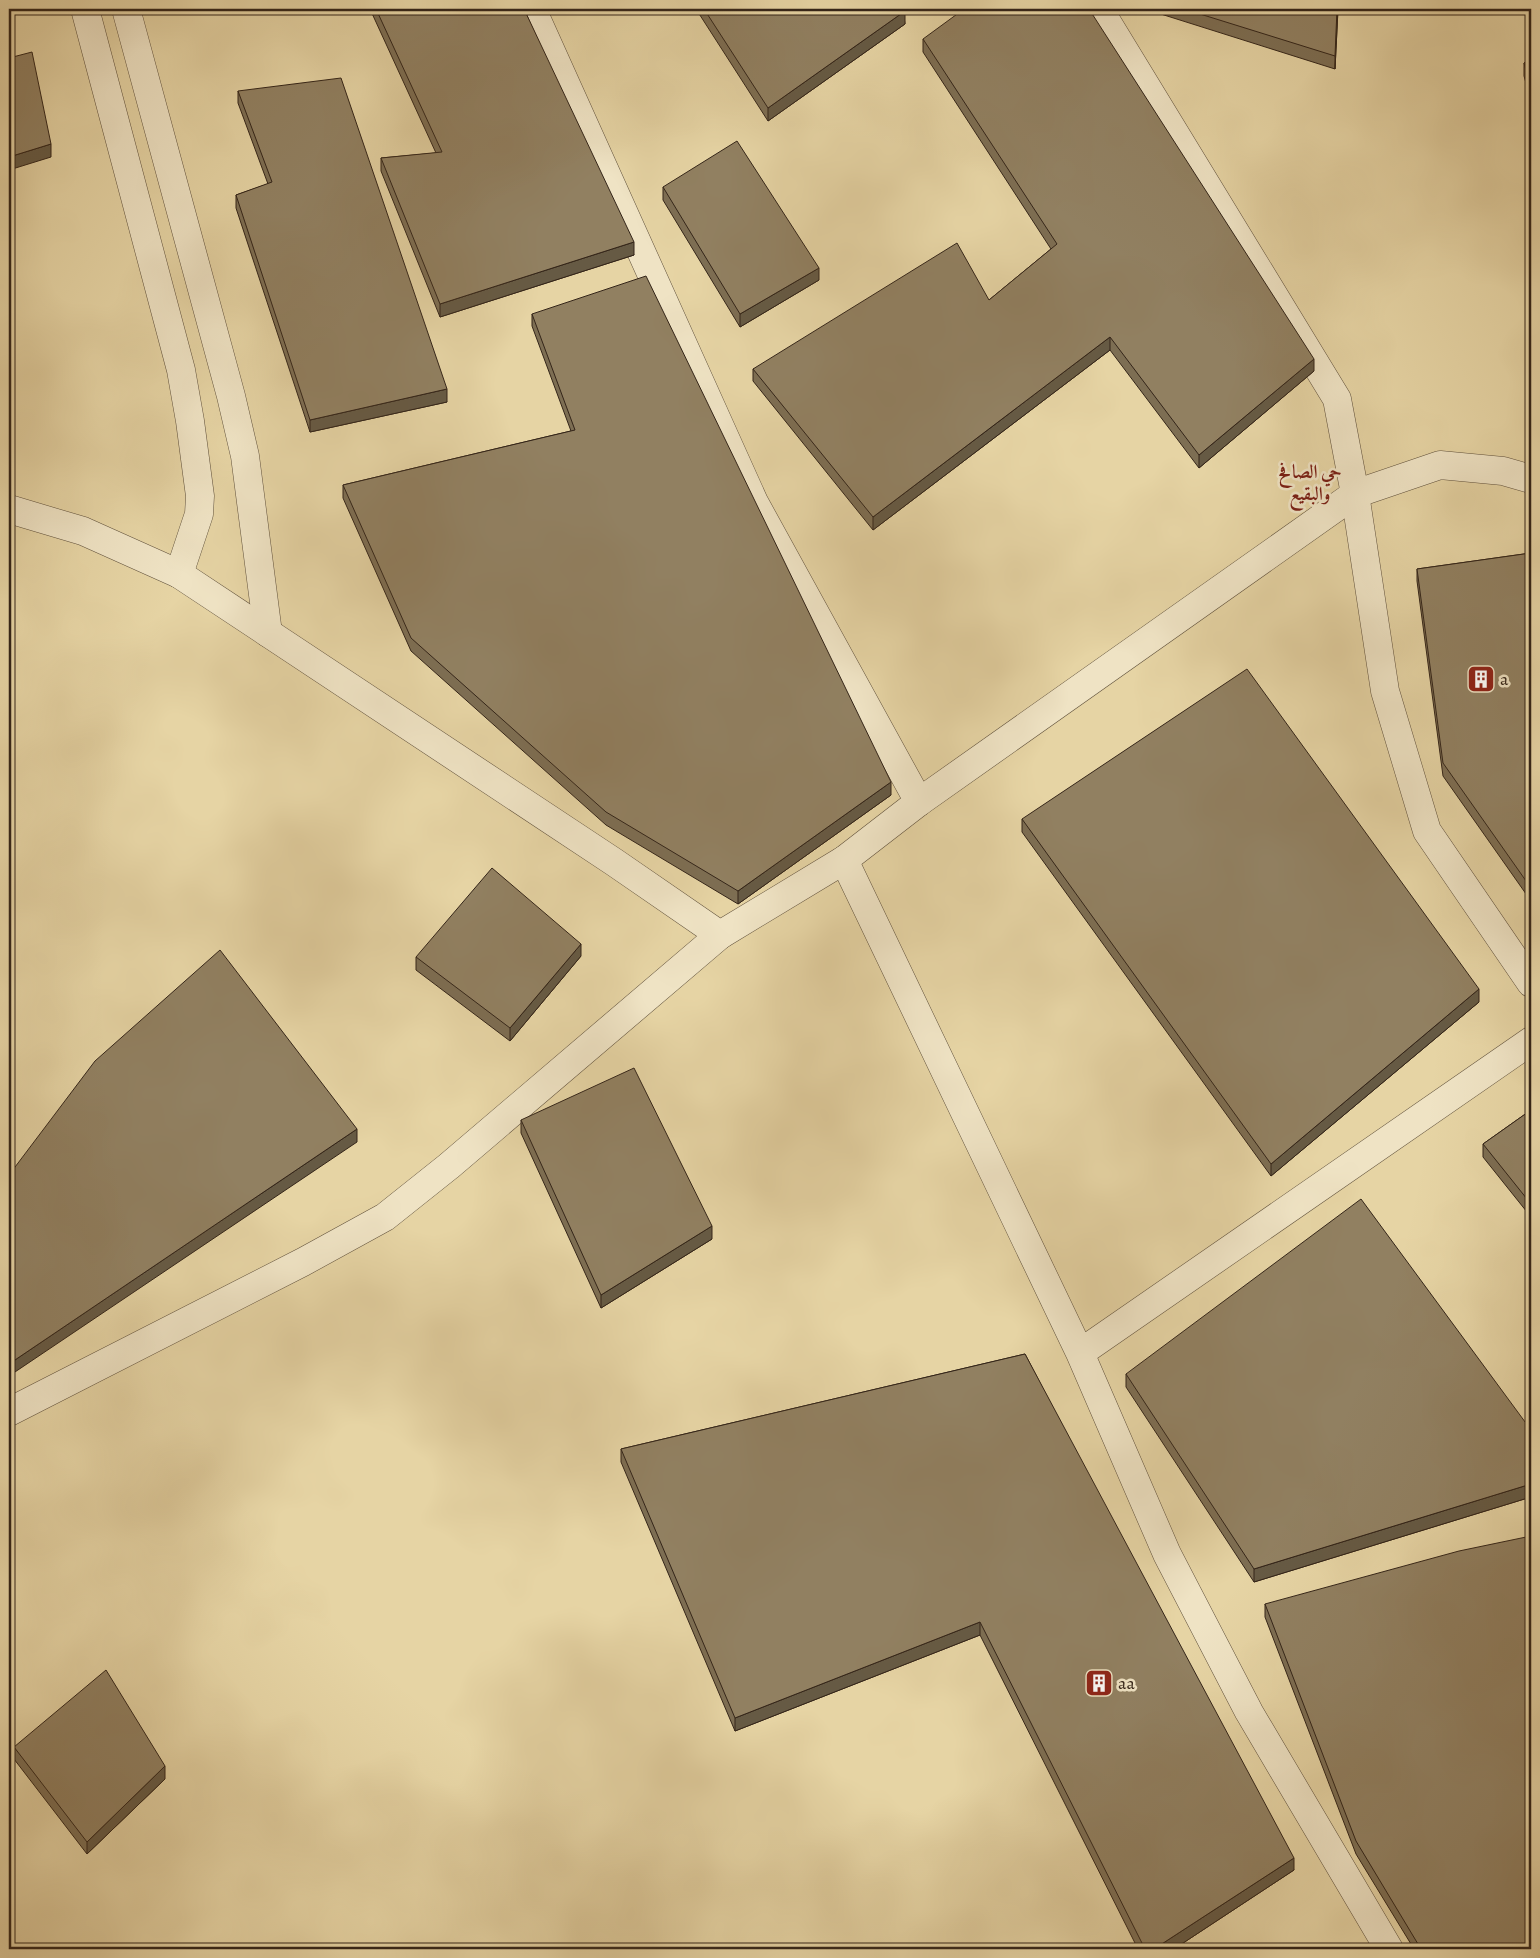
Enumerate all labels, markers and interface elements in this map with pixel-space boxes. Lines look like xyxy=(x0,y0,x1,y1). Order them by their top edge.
district label: حي الصافح والبقيع xyxy=(1278,459,1342,511)
building icon: a xyxy=(1466,664,1496,694)
place label: a xyxy=(1500,667,1509,691)
building icon: aa xyxy=(1084,1668,1114,1698)
place label: aa xyxy=(1118,1671,1135,1695)

